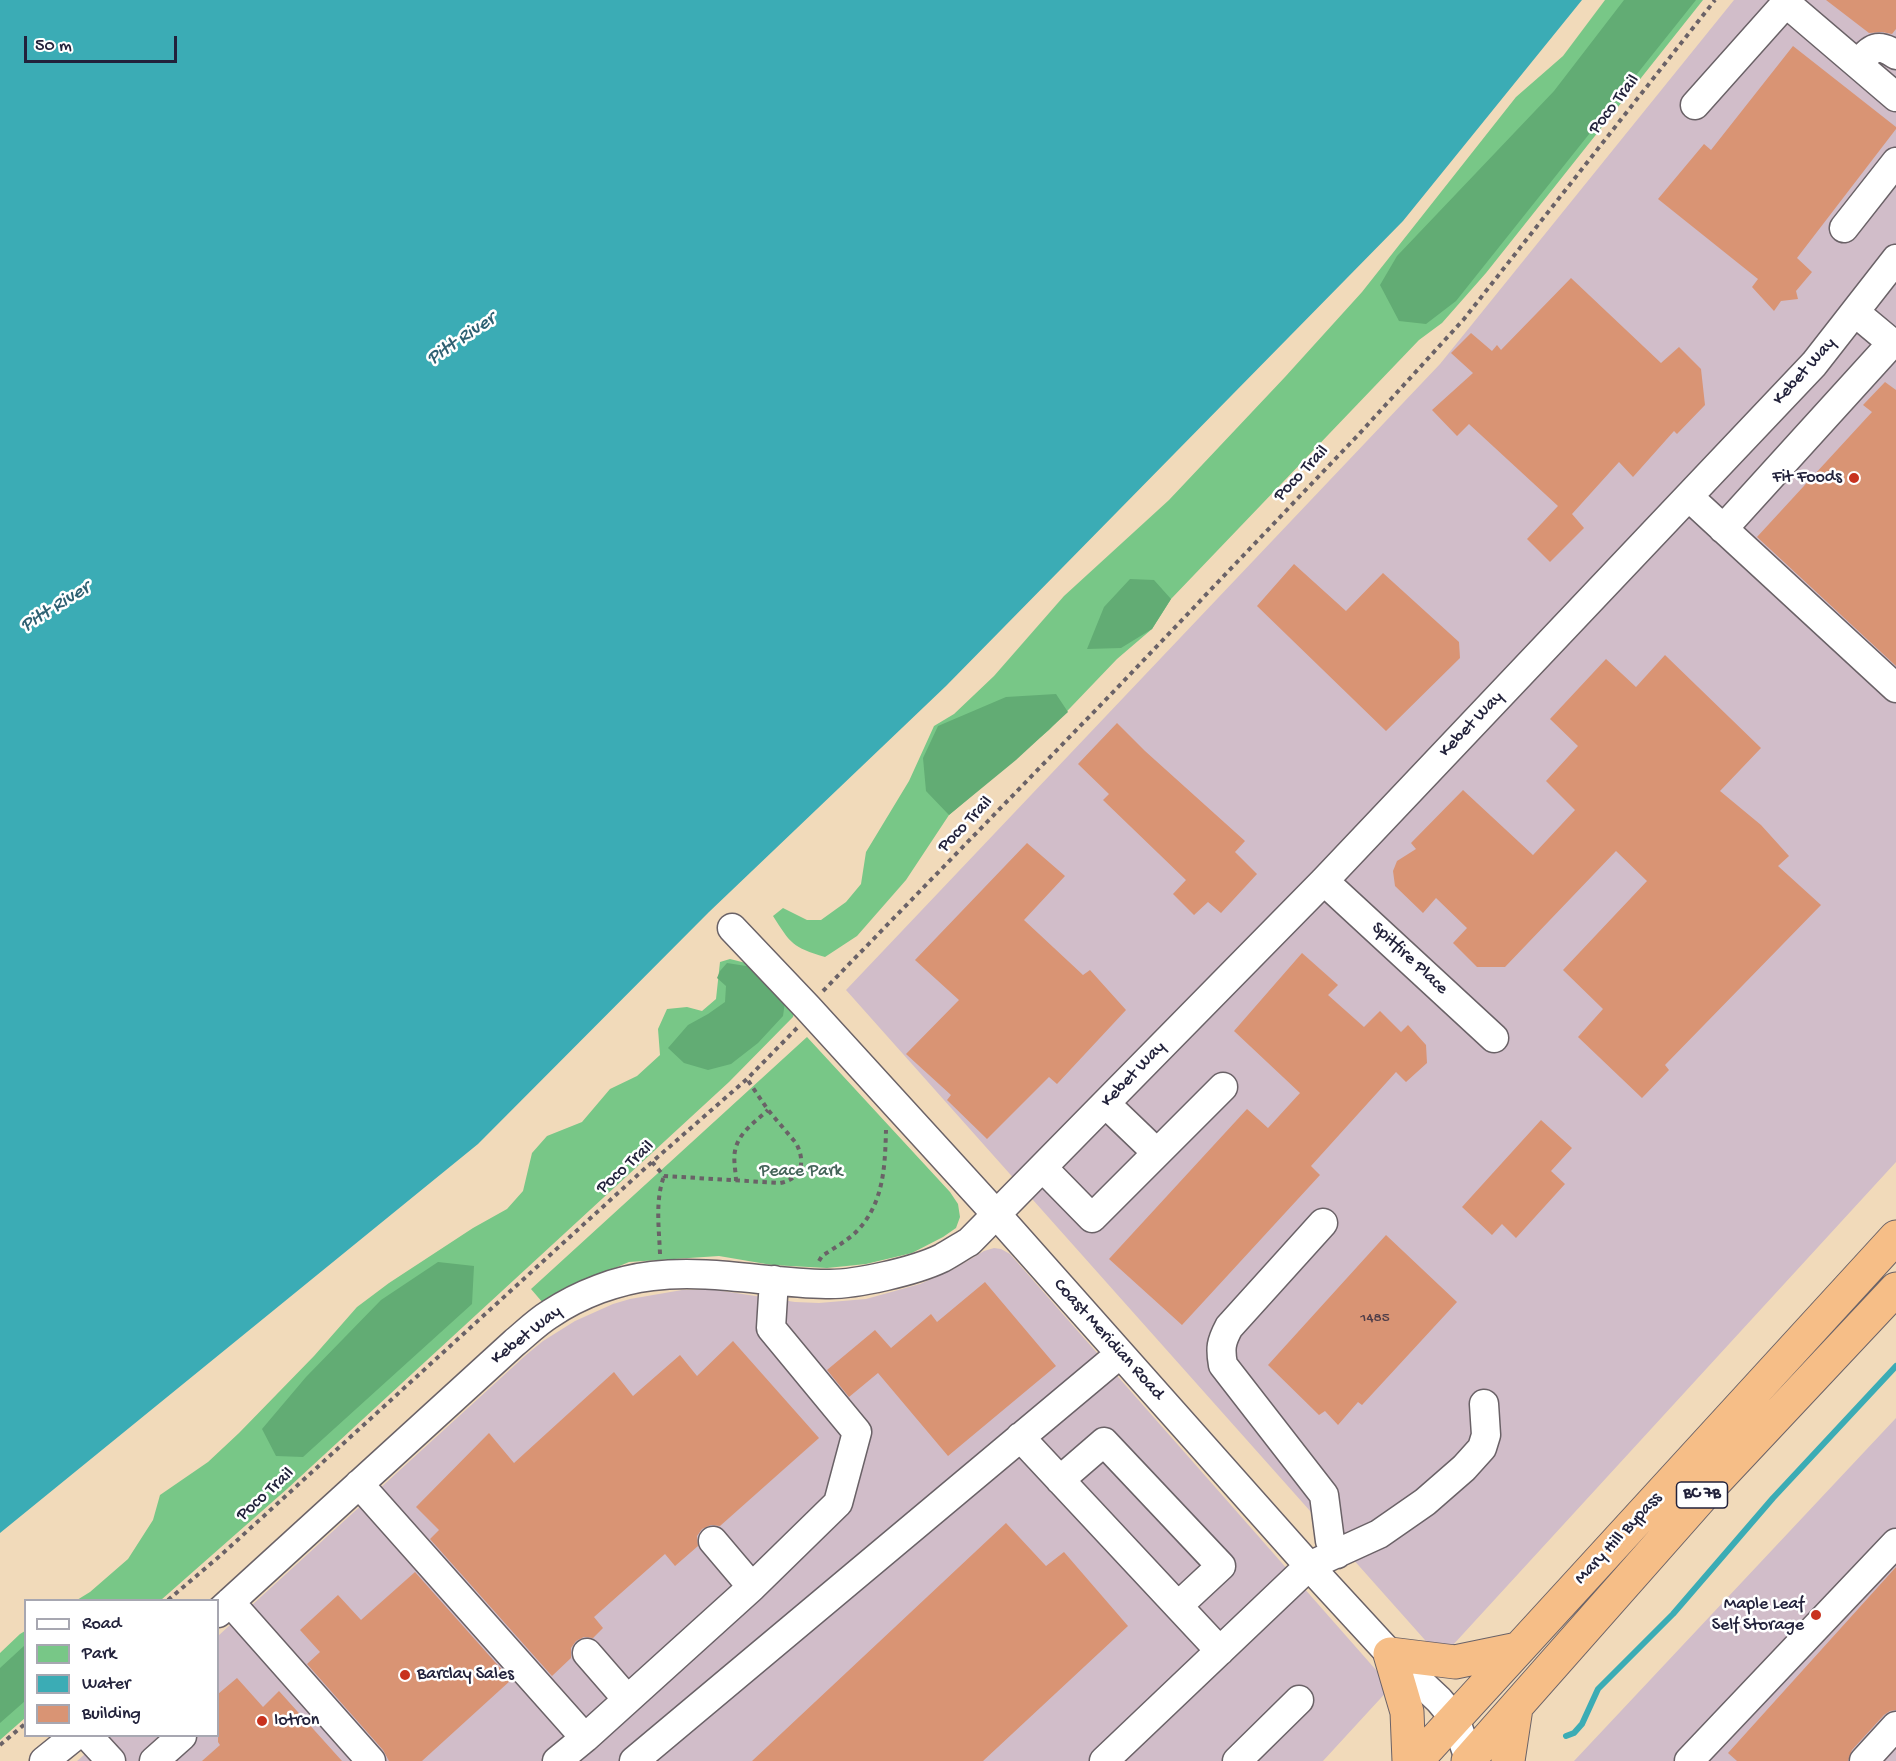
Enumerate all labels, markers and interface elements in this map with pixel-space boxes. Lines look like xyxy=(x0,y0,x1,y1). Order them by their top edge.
scale bar xyxy=(27,24,180,62)
text: 50 m xyxy=(35,36,72,57)
street label: Poco Trail xyxy=(1585,71,1645,139)
water label: Pitt River xyxy=(423,308,501,372)
street label: Kebet Way xyxy=(1769,334,1841,410)
street label: Poco Trail xyxy=(1270,441,1334,507)
place label: Fit Foods xyxy=(1772,467,1842,489)
marker: Fit Foods xyxy=(1847,471,1861,485)
water label: Pitt River xyxy=(17,577,95,639)
street label: Kebet Way xyxy=(1435,687,1509,763)
street label: Poco Trail xyxy=(934,792,998,858)
street label: Spitfire Place xyxy=(1366,918,1452,1000)
street label: Kebet Way xyxy=(1097,1037,1171,1113)
street label: Poco Trail xyxy=(593,1137,659,1199)
park label: Peace Park xyxy=(759,1161,843,1183)
street label: Coast Meridian Road xyxy=(1048,1275,1168,1405)
street label: Kebet Way xyxy=(487,1302,567,1370)
house number: 1485 xyxy=(1360,1310,1390,1328)
street label: Poco Trail xyxy=(233,1464,299,1526)
road number: BC 7B xyxy=(1676,1482,1728,1508)
street label: Mary Hill Bypass xyxy=(1571,1488,1667,1590)
place label: Maple Leaf Self Storage xyxy=(1712,1594,1804,1636)
legend xyxy=(24,1599,219,1737)
marker: Maple Leaf Self Storage xyxy=(1809,1608,1823,1622)
text: Road xyxy=(82,1614,121,1635)
text: Park xyxy=(82,1644,116,1665)
place label: Barclay Sales xyxy=(417,1664,514,1686)
marker: Barclay Sales xyxy=(398,1668,412,1682)
text: Water xyxy=(82,1674,130,1695)
text: Building xyxy=(82,1704,141,1725)
place label: Iotron xyxy=(274,1710,319,1732)
marker: Iotron xyxy=(255,1714,269,1728)

